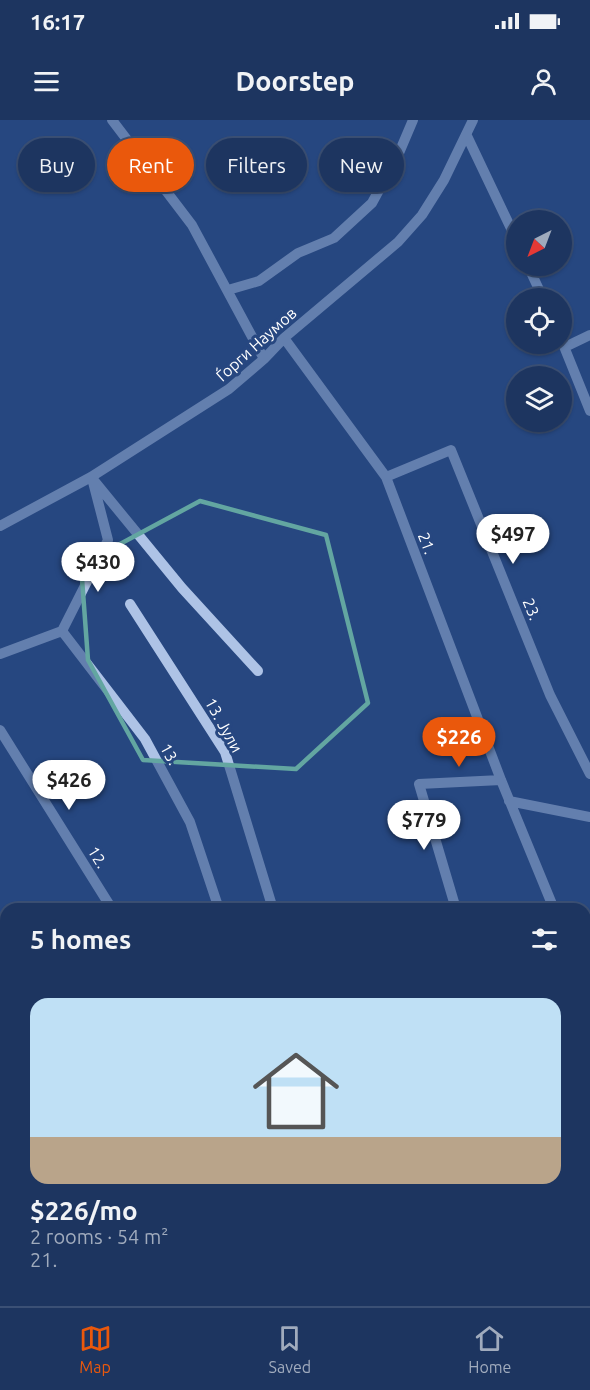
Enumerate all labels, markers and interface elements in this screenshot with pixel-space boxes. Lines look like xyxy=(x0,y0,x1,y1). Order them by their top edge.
text: 16:17 xyxy=(30,9,85,34)
icon: menu xyxy=(30,65,63,98)
icon: person xyxy=(527,65,560,98)
text: Doorstep xyxy=(236,66,354,96)
chip: Buy xyxy=(18,138,95,192)
chip: Rent xyxy=(107,138,194,192)
chip: Filters xyxy=(206,138,307,192)
chip: New xyxy=(319,138,404,192)
north arrow xyxy=(506,210,572,276)
map controls xyxy=(506,210,572,432)
button: locate xyxy=(506,288,572,354)
street label: Ѓорги Наумов xyxy=(211,302,300,385)
button: layers xyxy=(506,366,572,432)
pin: $497 xyxy=(477,514,549,565)
text: $497 xyxy=(490,522,536,545)
street label: 21. xyxy=(415,530,439,556)
pin: $430 xyxy=(62,542,134,593)
text: $430 xyxy=(75,550,121,573)
street label: 23. xyxy=(520,595,544,623)
street label: 13. Јули xyxy=(202,694,246,756)
pin: $226 xyxy=(423,717,495,768)
text: $226 xyxy=(436,725,482,748)
street label: 13. xyxy=(157,740,183,768)
pin: $426 xyxy=(33,760,105,811)
text: $426 xyxy=(46,768,92,791)
pin: $779 xyxy=(388,800,460,851)
text: $779 xyxy=(401,808,447,831)
street label: 12. xyxy=(85,843,111,871)
icon: filters xyxy=(528,923,561,956)
text: 5 homes xyxy=(30,925,131,954)
icon: home xyxy=(242,1037,350,1145)
text: $226/mo xyxy=(30,1196,138,1225)
text: 2 rooms · 54 m² xyxy=(30,1225,168,1248)
text: 21. xyxy=(30,1248,57,1271)
tab: Map xyxy=(79,1322,112,1376)
tab: Saved xyxy=(269,1322,311,1376)
tab: Home xyxy=(468,1322,511,1376)

